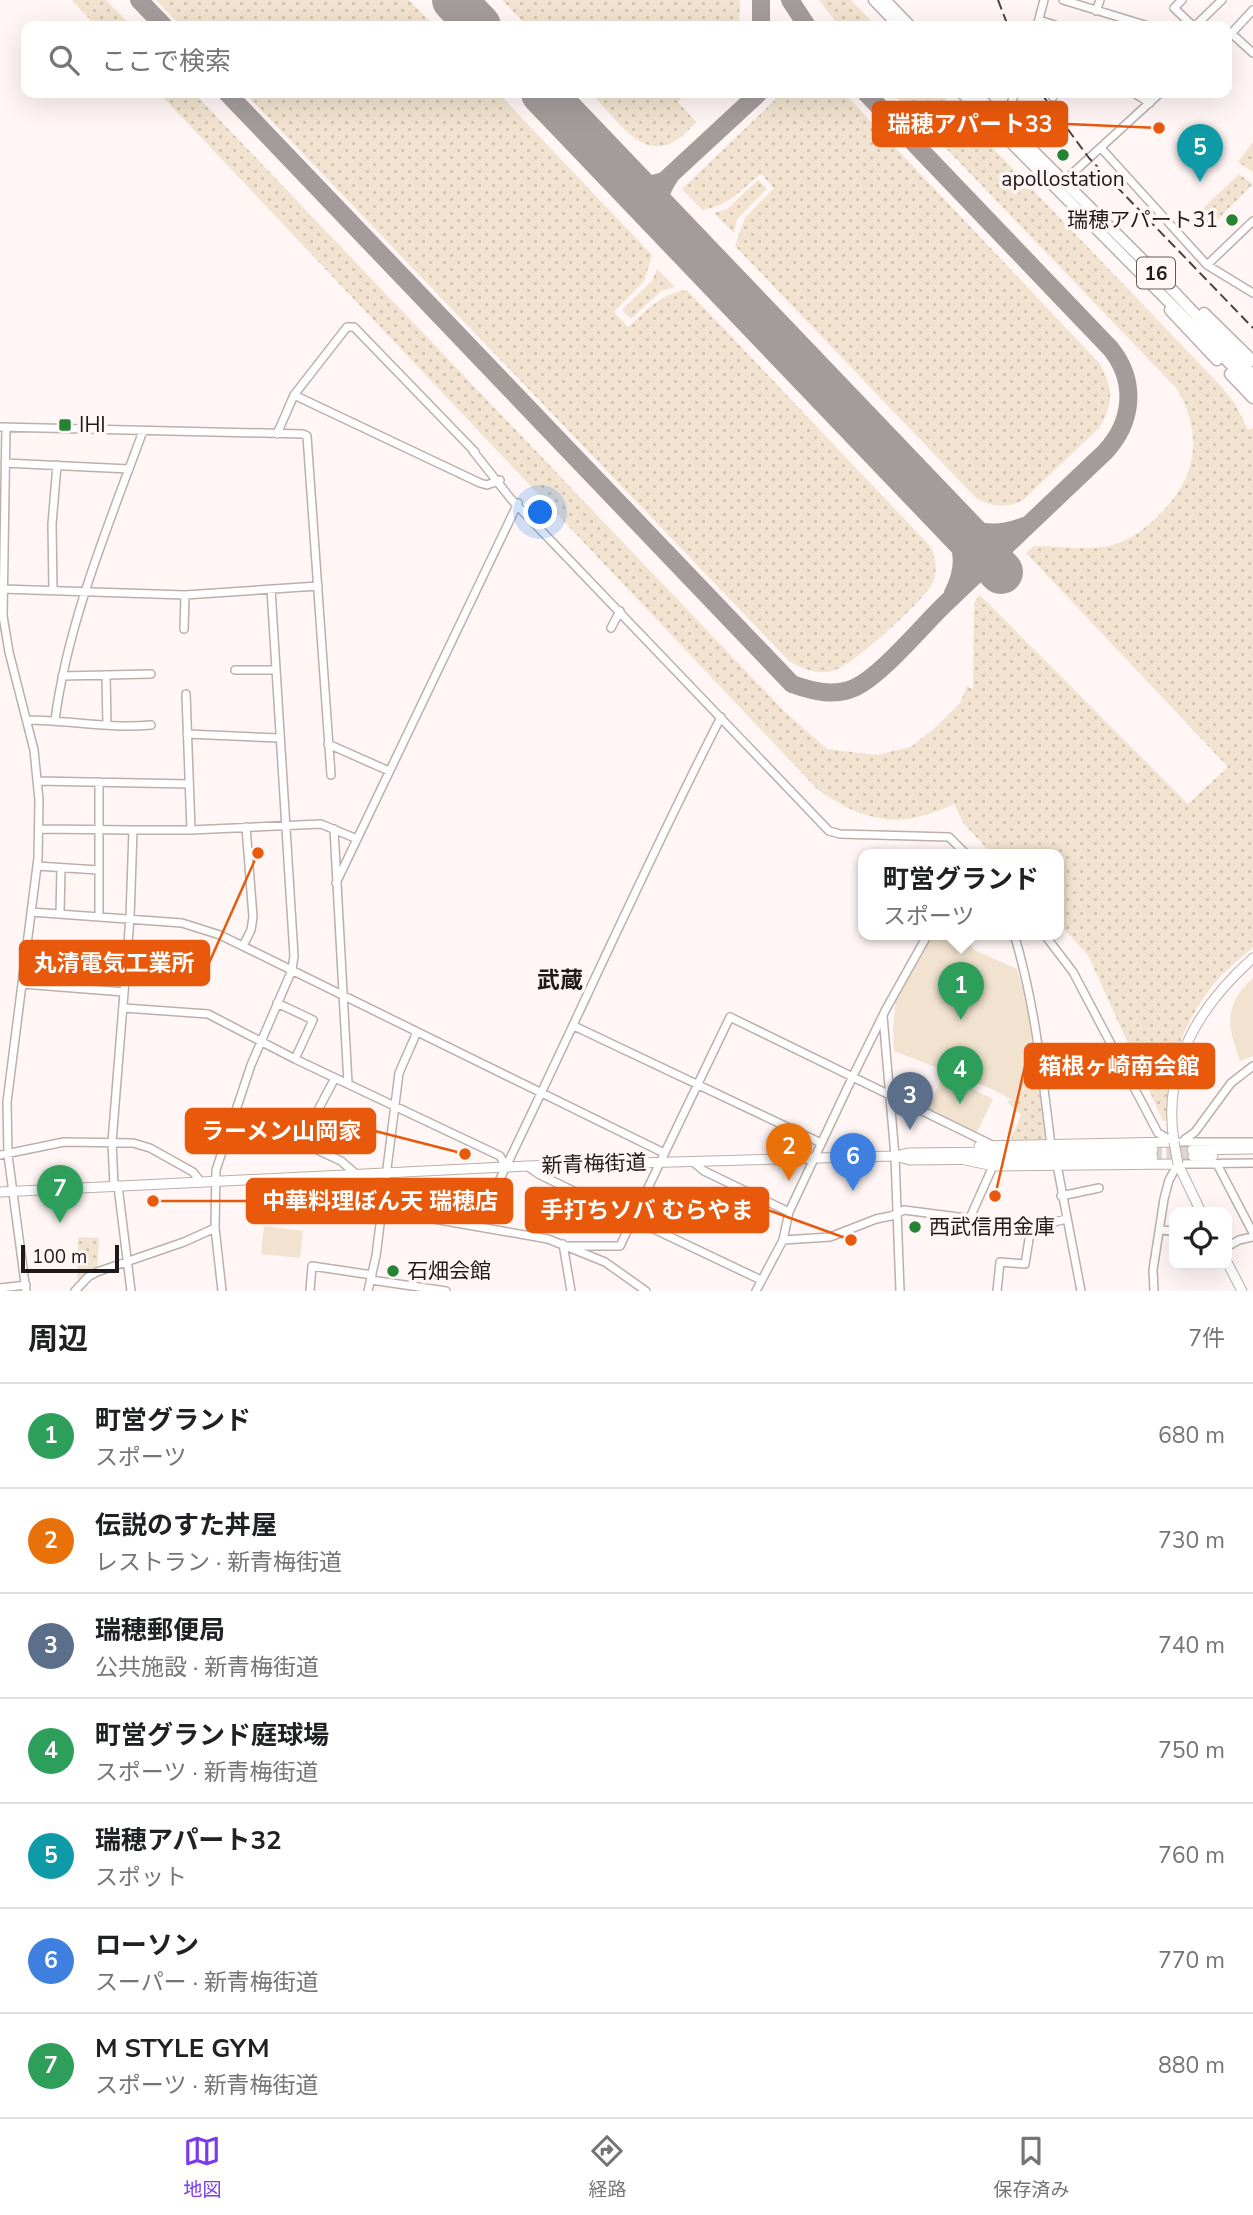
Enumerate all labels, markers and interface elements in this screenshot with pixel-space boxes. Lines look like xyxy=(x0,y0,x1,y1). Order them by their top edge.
search box xyxy=(21,21,1232,98)
icon: search xyxy=(45,41,83,79)
text: ここで検索 xyxy=(101,44,231,79)
callout: 瑞穂アパート33 xyxy=(873,102,1067,146)
text: 瑞穂アパート33 xyxy=(887,109,1053,140)
pin: 5 xyxy=(1177,124,1223,182)
marker: apollostation xyxy=(1055,147,1071,163)
place label: apollostation xyxy=(1001,165,1125,193)
place label: 瑞穂アパート31 xyxy=(1067,206,1218,234)
marker: 瑞穂アパート31 xyxy=(1224,212,1240,228)
road number: 16 xyxy=(1137,258,1175,288)
place label: IHI xyxy=(79,411,106,439)
marker: IHI xyxy=(57,417,73,433)
your location xyxy=(523,495,557,529)
popup xyxy=(858,849,1064,940)
text: 町営グランド xyxy=(883,862,1039,897)
text: スポーツ xyxy=(883,901,975,932)
callout: 丸清電気工業所 xyxy=(20,941,209,985)
text: 丸清電気工業所 xyxy=(34,948,195,979)
pin: 1 xyxy=(938,962,984,1020)
district label: 武蔵 xyxy=(537,965,583,996)
callout: 箱根ヶ崎南会館 xyxy=(1025,1044,1214,1088)
pin: 4 xyxy=(937,1046,983,1104)
text: 箱根ヶ崎南会館 xyxy=(1039,1051,1200,1082)
pin: 3 xyxy=(887,1072,933,1130)
callout: ラーメン山岡家 xyxy=(186,1109,375,1153)
text: ラーメン山岡家 xyxy=(201,1116,361,1147)
pin: 2 xyxy=(766,1123,812,1181)
pin: 6 xyxy=(830,1133,876,1191)
street label: 新青梅街道 xyxy=(541,1148,647,1180)
pin: 7 xyxy=(37,1165,83,1223)
callout: 中華料理ぼん天 瑞穂店 xyxy=(247,1179,512,1223)
text: 中華料理ぼん天 瑞穂店 xyxy=(262,1186,498,1217)
callout: 手打ちソバ むらやま xyxy=(526,1188,768,1232)
text: 手打ちソバ むらやま xyxy=(540,1195,754,1226)
map controls xyxy=(1169,1207,1232,1270)
button: locate xyxy=(1169,1207,1232,1270)
place label: 西武信用金庫 xyxy=(929,1213,1055,1241)
marker: 西武信用金庫 xyxy=(907,1219,923,1235)
scale bar xyxy=(21,1242,119,1274)
text: 100 m xyxy=(32,1244,87,1270)
place label: 石畑会館 xyxy=(407,1257,491,1285)
marker: 石畑会館 xyxy=(385,1263,401,1279)
text: 周辺 xyxy=(28,1319,88,1360)
text: 7件 xyxy=(1188,1323,1225,1354)
text: 町営グランド xyxy=(95,1403,251,1438)
text: 1 xyxy=(44,1420,58,1451)
text: 680 m xyxy=(1158,1420,1225,1451)
text: スポーツ xyxy=(95,1442,187,1473)
text: 伝説のすた丼屋 xyxy=(95,1508,277,1543)
text: 2 xyxy=(44,1525,58,1556)
text: 730 m xyxy=(1158,1525,1225,1556)
text: レストラン · 新青梅街道 xyxy=(95,1547,342,1578)
text: 瑞穂郵便局 xyxy=(95,1613,225,1648)
text: 3 xyxy=(44,1630,58,1661)
text: 740 m xyxy=(1158,1630,1225,1661)
text: 公共施設 · 新青梅街道 xyxy=(95,1652,319,1683)
text: 町営グランド庭球場 xyxy=(95,1718,329,1753)
text: 4 xyxy=(44,1735,58,1766)
text: 750 m xyxy=(1158,1735,1225,1766)
text: スポーツ · 新青梅街道 xyxy=(95,1757,319,1788)
text: 瑞穂アパート32 xyxy=(95,1823,282,1858)
text: 5 xyxy=(44,1840,58,1871)
text: 760 m xyxy=(1158,1840,1225,1871)
text: スポット xyxy=(95,1862,187,1893)
text: ローソン xyxy=(95,1928,199,1963)
text: 6 xyxy=(44,1945,58,1976)
text: 770 m xyxy=(1158,1945,1225,1976)
text: スーパー · 新青梅街道 xyxy=(95,1967,319,1998)
text: M STYLE GYM xyxy=(95,2031,270,2066)
text: 7 xyxy=(44,2050,58,2081)
text: 880 m xyxy=(1158,2050,1225,2081)
text: スポーツ · 新青梅街道 xyxy=(95,2070,319,2101)
tab: 地図 xyxy=(183,2132,222,2203)
tab: 経路 xyxy=(588,2132,627,2203)
tab: 保存済み xyxy=(993,2132,1070,2203)

